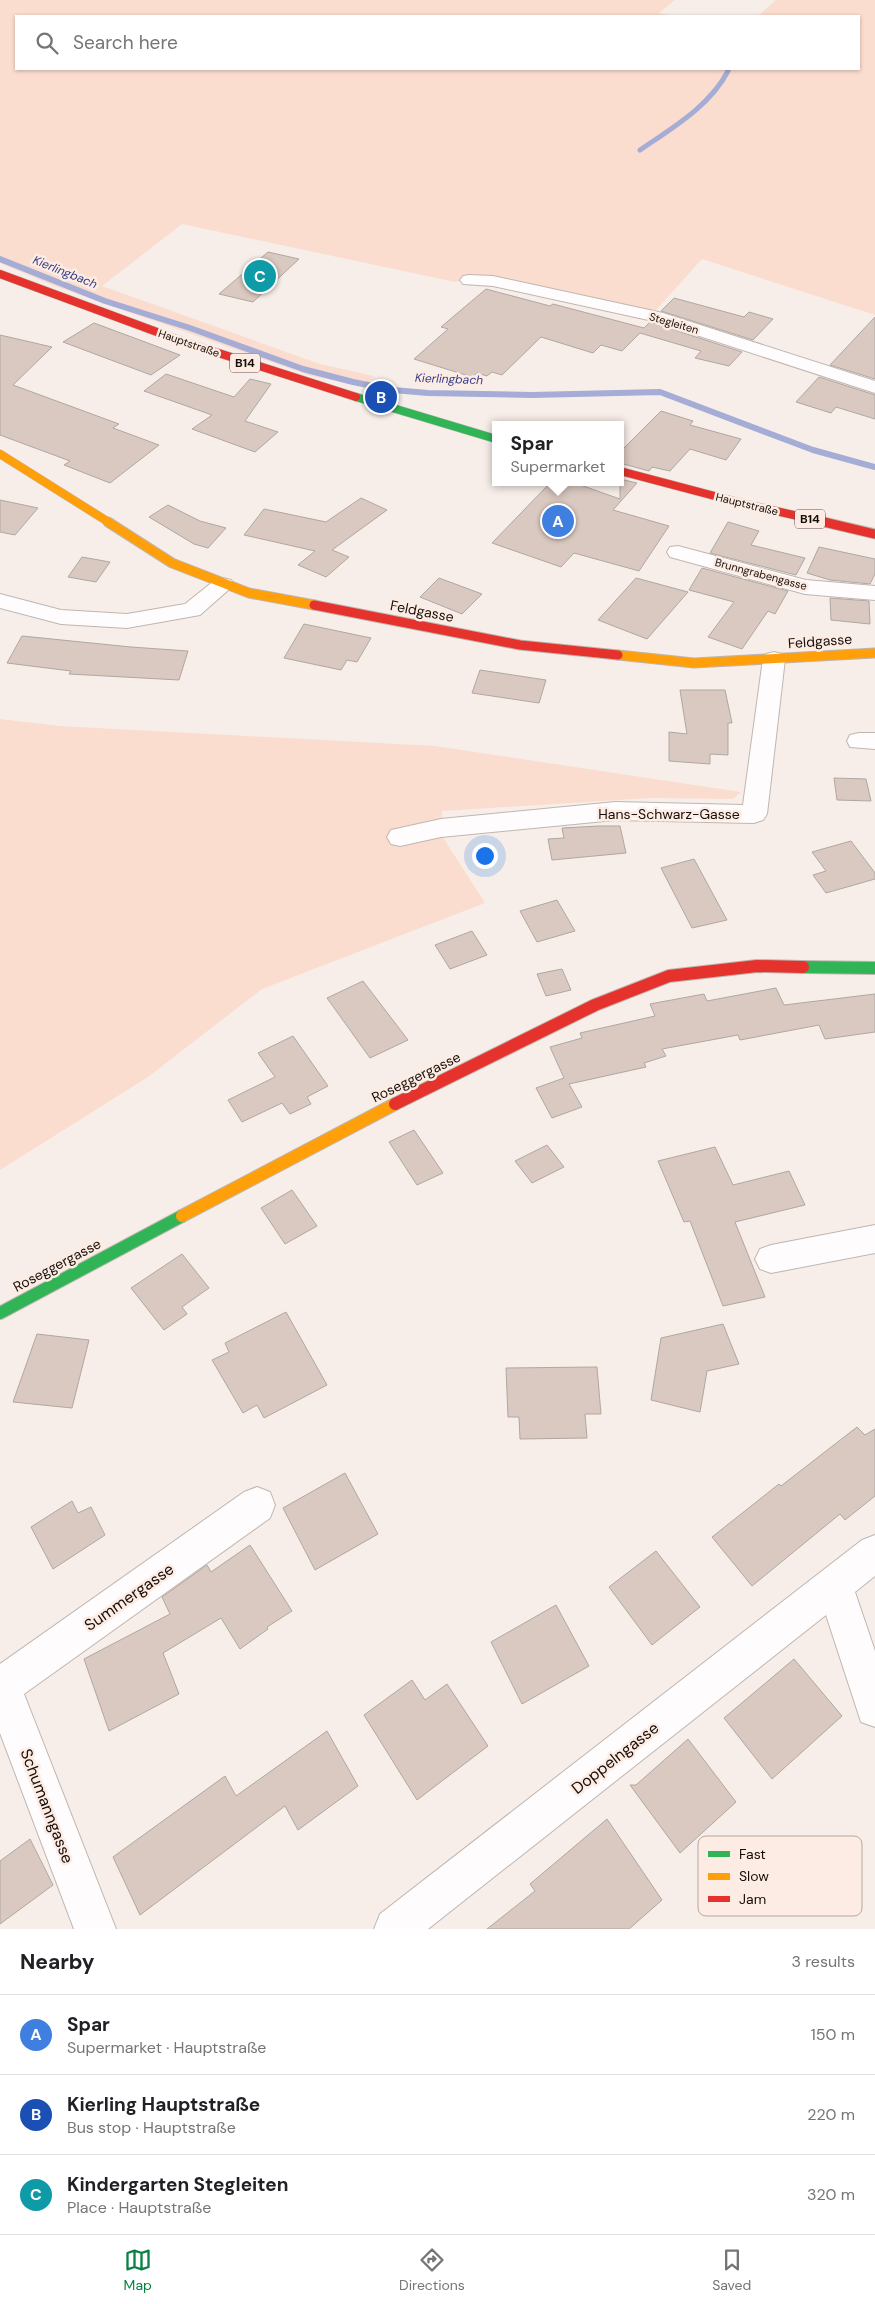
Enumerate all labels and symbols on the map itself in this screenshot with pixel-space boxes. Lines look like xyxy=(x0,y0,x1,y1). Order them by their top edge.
water label: Kierlingbach xyxy=(30,252,100,292)
pin: C xyxy=(244,257,276,295)
street label: Stegleiten xyxy=(648,309,700,337)
street label: Hauptstraße xyxy=(157,326,221,360)
road number: B14 xyxy=(230,353,260,372)
water label: Kierlingbach xyxy=(415,370,483,388)
pin: B xyxy=(365,378,397,416)
street label: Hauptstraße xyxy=(714,489,780,519)
pin: A xyxy=(542,502,574,540)
road number: B14 xyxy=(795,509,825,528)
street label: Brunngrabengasse xyxy=(713,555,809,593)
street label: Feldgasse xyxy=(389,596,455,626)
street label: Feldgasse xyxy=(787,630,853,652)
street label: Hans-Schwarz-Gasse xyxy=(598,805,740,823)
your location xyxy=(472,843,498,869)
street label: Roseggergasse xyxy=(369,1048,464,1106)
street label: Roseggergasse xyxy=(10,1234,104,1296)
street label: Summergasse xyxy=(80,1558,178,1636)
street label: Doppelngasse xyxy=(567,1717,663,1799)
street label: Schumanngasse xyxy=(16,1746,78,1866)
legend xyxy=(698,1836,862,1916)
text: Fast xyxy=(739,1845,766,1863)
text: Slow xyxy=(739,1867,769,1885)
text: Jam xyxy=(739,1890,766,1908)

